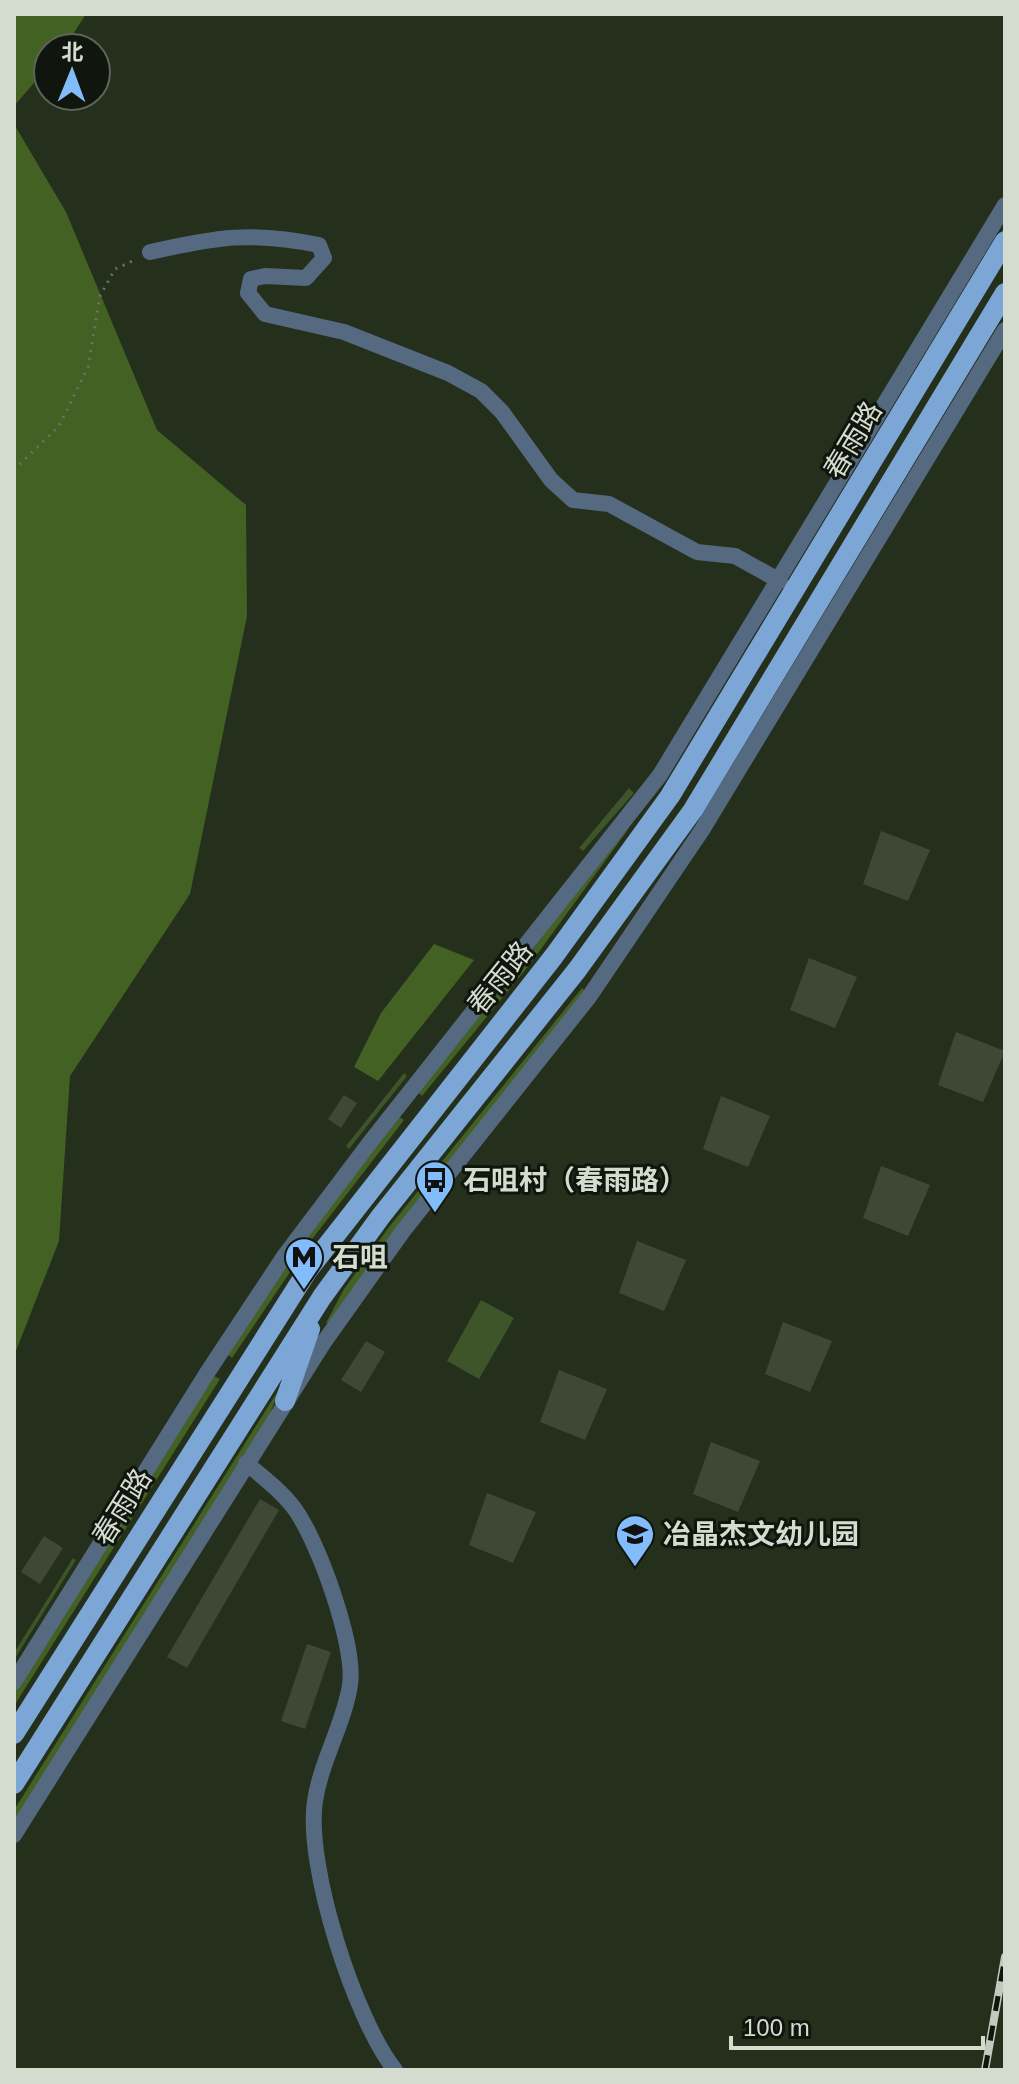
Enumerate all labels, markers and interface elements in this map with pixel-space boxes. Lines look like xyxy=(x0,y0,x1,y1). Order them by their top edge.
north arrow xyxy=(32,32,112,112)
text: 北 xyxy=(61,40,84,65)
street label: 春雨路 xyxy=(818,396,888,484)
street label: 春雨路 xyxy=(462,936,538,1020)
bus stop icon: 石咀村（春雨路） xyxy=(414,1159,456,1214)
place label: 石咀村（春雨路） xyxy=(463,1165,687,1196)
metro station icon: 石咀 xyxy=(283,1236,325,1291)
place label: 石咀 xyxy=(332,1242,388,1273)
street label: 春雨路 xyxy=(87,1463,157,1551)
school or university icon: 冶晶杰文幼儿园 xyxy=(614,1513,656,1568)
place label: 冶晶杰文幼儿园 xyxy=(663,1519,859,1550)
scale bar xyxy=(731,2000,983,2050)
text: 100 m xyxy=(743,2014,810,2041)

